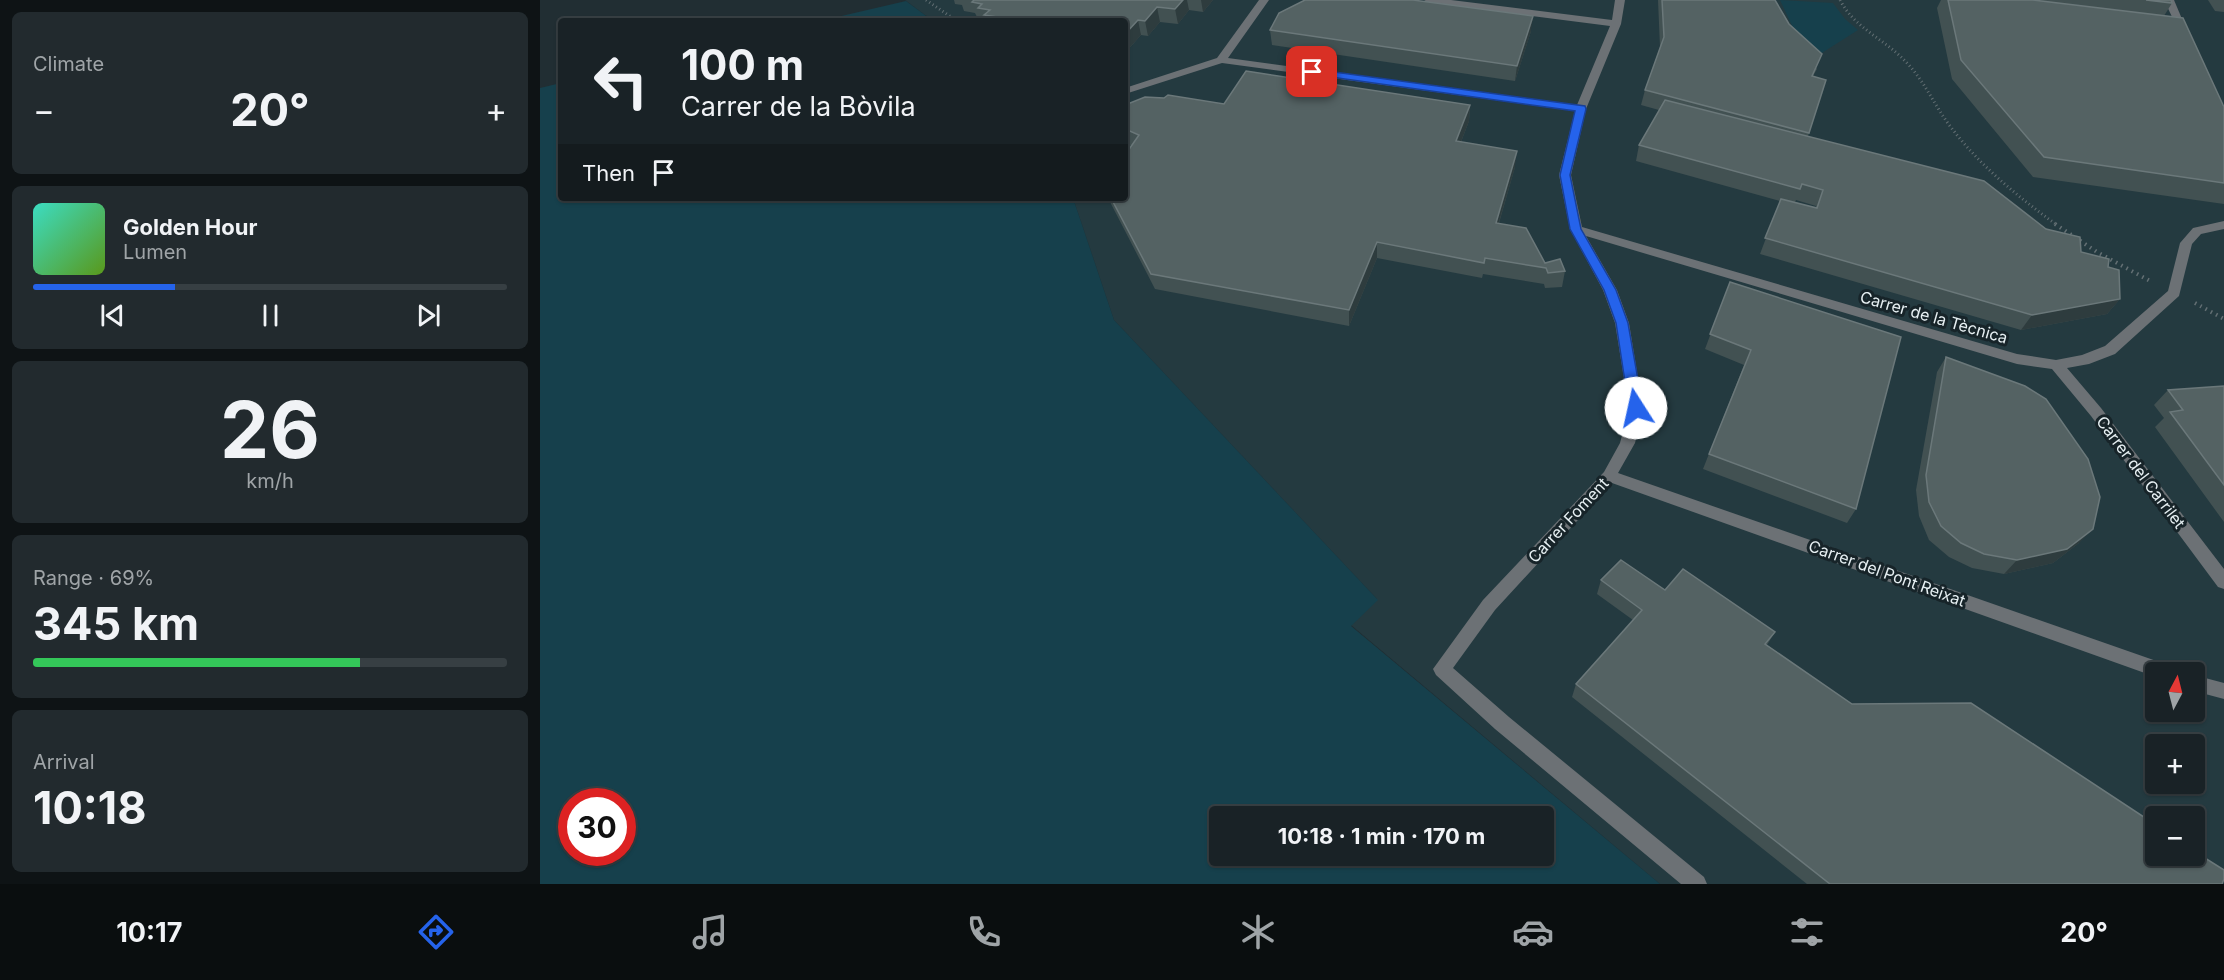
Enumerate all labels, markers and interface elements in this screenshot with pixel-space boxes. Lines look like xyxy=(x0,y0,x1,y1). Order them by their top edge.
text: 100 m xyxy=(681,39,804,90)
icon: left xyxy=(582,42,660,120)
pin xyxy=(1286,46,1337,97)
text: Climate xyxy=(33,52,104,76)
icon: arrive xyxy=(1295,55,1328,88)
text: 20° xyxy=(230,82,310,137)
text: − xyxy=(33,90,55,130)
text: + xyxy=(485,90,507,130)
text: Carrer de la Bòvila xyxy=(681,90,916,123)
icon: arrive xyxy=(647,156,680,189)
text: Then xyxy=(582,160,635,186)
text: Golden Hour xyxy=(123,214,257,240)
text: Lumen xyxy=(123,240,187,264)
street label: Carrer de la Tècnica xyxy=(1858,286,2010,348)
icon: previous xyxy=(96,299,129,332)
icon: pause xyxy=(254,299,287,332)
icon: next xyxy=(412,299,445,332)
position arrow xyxy=(1604,376,1668,440)
text: 26 xyxy=(220,382,320,477)
street label: Carrer del Carrilet xyxy=(2092,412,2190,532)
text: km/h xyxy=(246,469,294,493)
street label: Carrer Foment xyxy=(1524,473,1612,567)
street label: Carrer del Pont Reixat xyxy=(1806,535,1968,611)
text: Range · 69% xyxy=(33,566,154,590)
text: 345 km xyxy=(33,596,199,651)
north arrow xyxy=(2145,662,2205,722)
map controls xyxy=(2145,662,2205,866)
button: + xyxy=(2145,734,2205,794)
text: Arrival xyxy=(33,750,95,774)
text: 10:18 xyxy=(33,780,146,835)
speed limit sign: 30 xyxy=(558,788,636,866)
button: − xyxy=(2145,806,2205,866)
text: 10:18 · 1 min · 170 m xyxy=(1278,823,1485,849)
icon: directions xyxy=(415,911,457,953)
icon: music xyxy=(689,911,731,953)
icon: phone xyxy=(963,911,1005,953)
icon: climate xyxy=(1237,911,1279,953)
icon: car xyxy=(1512,911,1554,953)
icon: filters xyxy=(1786,911,1828,953)
text: 10:17 xyxy=(116,916,182,949)
text: 20° xyxy=(2060,916,2108,949)

